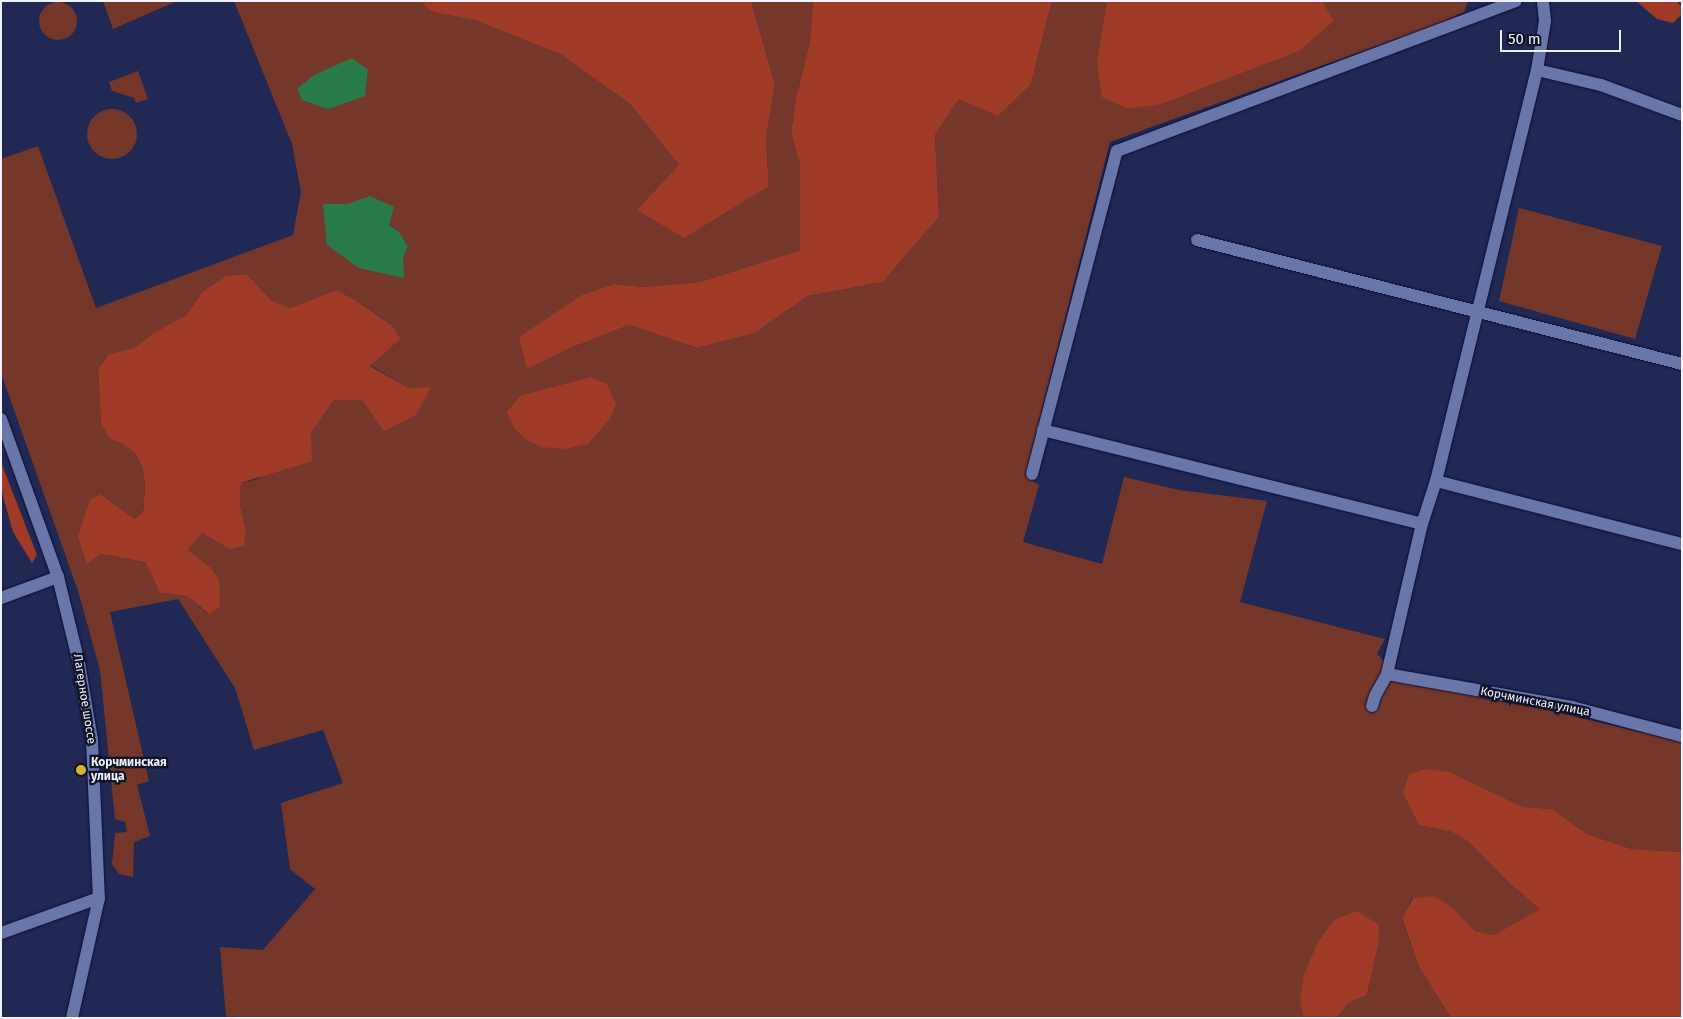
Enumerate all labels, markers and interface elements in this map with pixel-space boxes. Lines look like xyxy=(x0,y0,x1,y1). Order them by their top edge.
scale bar xyxy=(1503,20,1624,52)
text: 50 m xyxy=(1508,30,1541,48)
street label: Лагерное шоссе xyxy=(70,653,98,745)
street label: Корчминская улица xyxy=(1479,684,1591,720)
place label: Корчминская улица xyxy=(91,756,167,784)
marker: Корчминская улица xyxy=(75,764,87,776)

